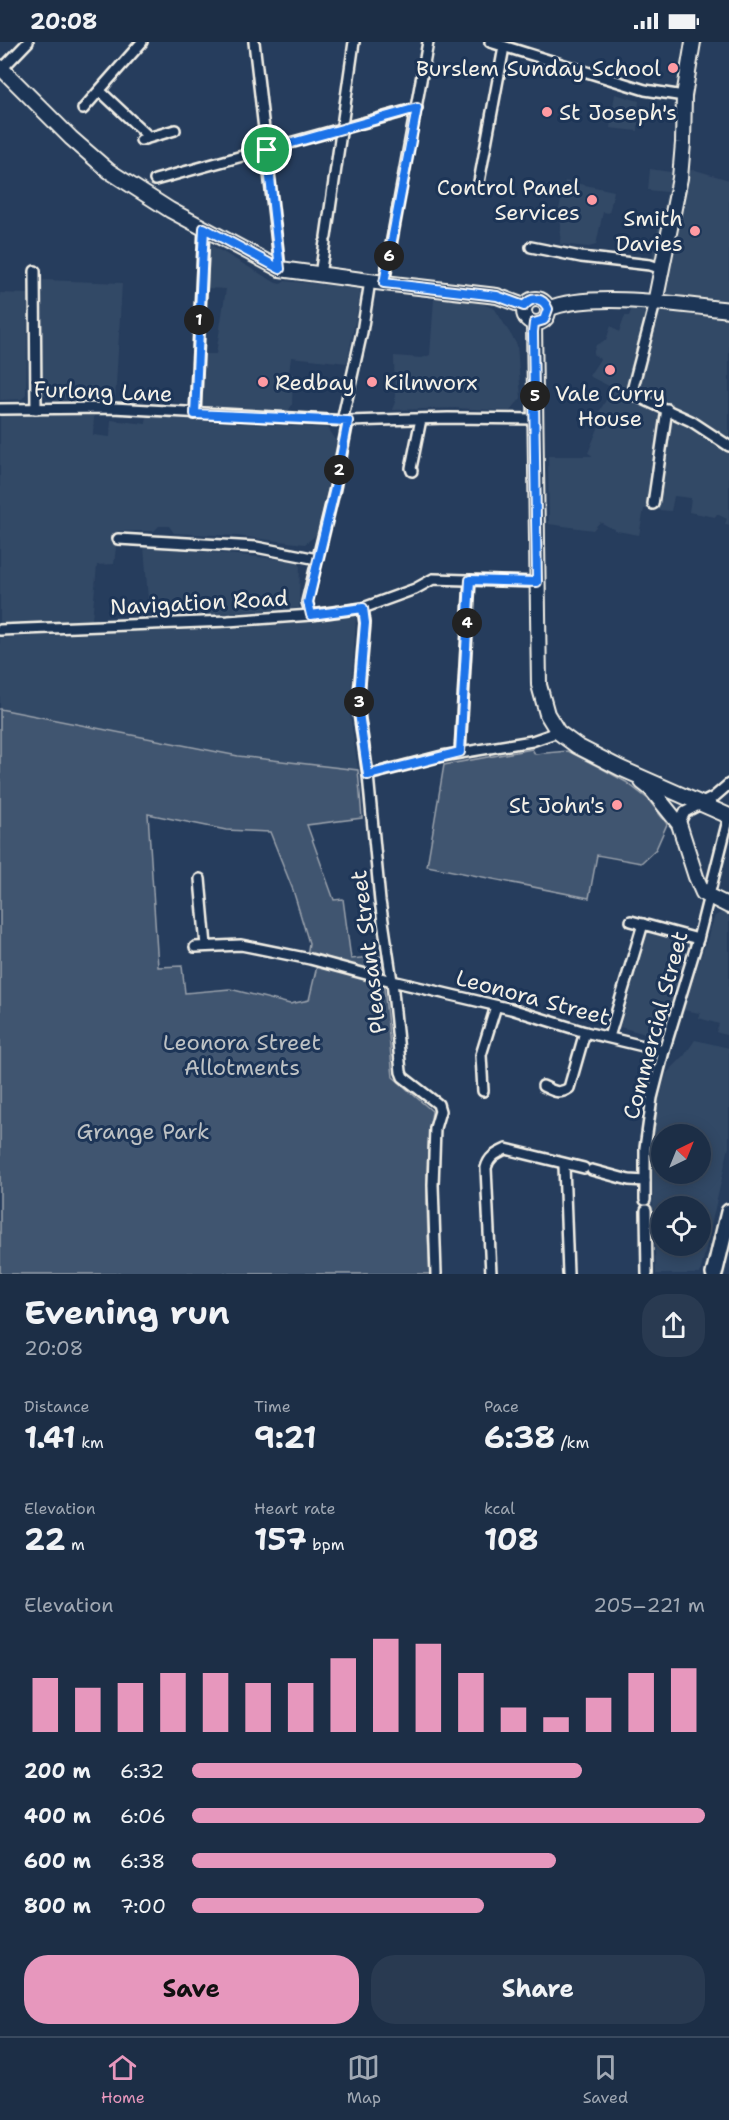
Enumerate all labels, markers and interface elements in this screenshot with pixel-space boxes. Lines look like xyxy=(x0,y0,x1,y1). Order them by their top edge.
text: 20:08 xyxy=(30,7,97,36)
place label: Burslem Sunday School xyxy=(416,54,661,83)
marker: Burslem Sunday School xyxy=(666,61,680,75)
place label: St Joseph's xyxy=(559,98,677,127)
marker: St Joseph's xyxy=(540,105,554,119)
pin xyxy=(241,124,292,175)
icon: arrive xyxy=(250,133,283,166)
place label: Control Panel Services xyxy=(437,173,580,227)
marker: Control Panel Services xyxy=(585,193,599,207)
place label: Smith Davies xyxy=(615,204,683,258)
marker: Smith Davies xyxy=(688,224,702,238)
pin: 6 xyxy=(374,241,404,271)
text: 6 xyxy=(383,245,395,266)
pin: 1 xyxy=(184,305,214,335)
text: 1 xyxy=(195,309,203,330)
marker: Vale Curry House xyxy=(603,363,617,377)
place label: Redbay xyxy=(275,368,355,397)
place label: Kilnworx xyxy=(384,368,478,397)
street label: Furlong Lane xyxy=(33,375,173,408)
marker: Redbay xyxy=(256,375,270,389)
marker: Kilnworx xyxy=(365,375,379,389)
place label: Vale Curry House xyxy=(555,379,665,433)
pin: 5 xyxy=(520,381,550,411)
text: 5 xyxy=(530,385,540,406)
pin: 2 xyxy=(324,455,354,485)
text: 2 xyxy=(333,459,345,480)
street label: Navigation Road xyxy=(109,583,289,622)
pin: 4 xyxy=(452,608,482,638)
text: 4 xyxy=(461,612,473,633)
pin: 3 xyxy=(344,687,374,717)
text: 3 xyxy=(353,691,365,712)
place label: St John's xyxy=(509,791,605,820)
marker: St John's xyxy=(610,798,624,812)
street label: Pleasant Street xyxy=(344,869,393,1035)
street label: Commercial Street xyxy=(616,928,695,1123)
street label: Leonora Street xyxy=(453,963,613,1032)
park label: Leonora Street Allotments xyxy=(163,1028,321,1082)
park label: Grange Park xyxy=(76,1117,210,1146)
north arrow xyxy=(651,1124,711,1184)
map controls xyxy=(651,1124,711,1256)
button: locate xyxy=(651,1196,711,1256)
text: Evening run xyxy=(24,1290,230,1335)
button: share xyxy=(642,1294,705,1357)
text: 20:08 xyxy=(24,1335,84,1361)
text: Distance xyxy=(24,1396,90,1417)
text: Time xyxy=(254,1396,291,1417)
text: Pace xyxy=(484,1396,519,1417)
text: 1.41 xyxy=(24,1417,76,1458)
text: 9:21 xyxy=(254,1417,317,1458)
text: 6:38 xyxy=(484,1417,555,1458)
text: km xyxy=(76,1432,104,1453)
text: /km xyxy=(555,1432,589,1453)
text: Elevation xyxy=(24,1498,96,1519)
text: Heart rate xyxy=(254,1498,336,1519)
text: kcal xyxy=(484,1498,515,1519)
text: 22 xyxy=(24,1519,66,1560)
text: 157 xyxy=(254,1519,307,1560)
text: 108 xyxy=(484,1519,539,1560)
text: m xyxy=(66,1534,85,1555)
text: bpm xyxy=(307,1534,344,1555)
text: Elevation xyxy=(24,1592,114,1618)
text: 205–221 m xyxy=(593,1592,705,1618)
text: 200 m xyxy=(24,1758,91,1784)
text: 6:32 xyxy=(120,1758,164,1784)
text: 400 m xyxy=(24,1803,91,1829)
text: 6:06 xyxy=(120,1803,166,1829)
text: 600 m xyxy=(24,1848,91,1874)
text: 6:38 xyxy=(120,1848,165,1874)
text: 800 m xyxy=(24,1893,91,1919)
text: 7:00 xyxy=(120,1893,166,1919)
button: Save xyxy=(24,1955,359,2024)
button: Share xyxy=(371,1955,705,2024)
tab: Home xyxy=(101,2051,145,2108)
tab: Map xyxy=(347,2051,381,2108)
tab: Saved xyxy=(583,2051,628,2108)

